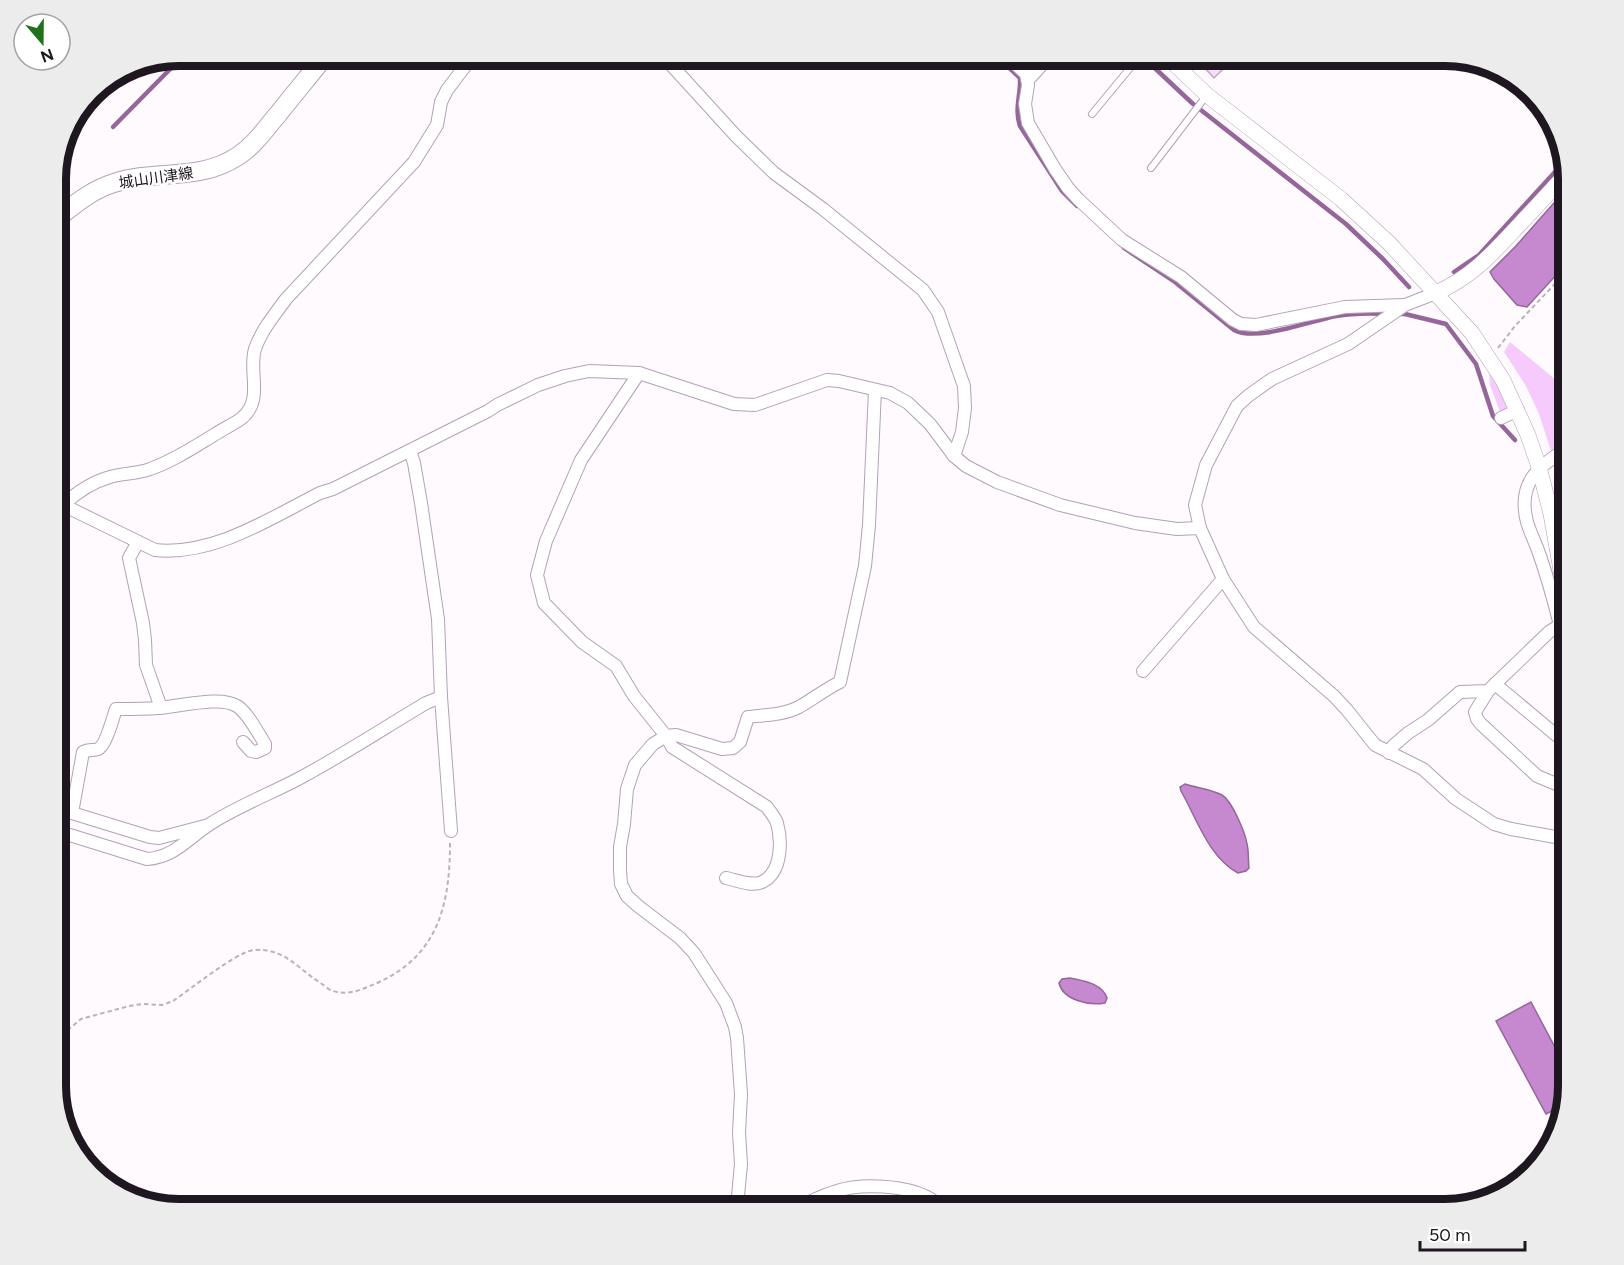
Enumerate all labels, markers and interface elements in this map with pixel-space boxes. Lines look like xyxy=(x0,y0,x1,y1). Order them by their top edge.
north arrow xyxy=(12,12,72,72)
text: N xyxy=(38,45,56,67)
street label: 城山川津線 xyxy=(118,164,194,192)
scale bar xyxy=(1420,1214,1525,1252)
text: 50 m xyxy=(1429,1224,1471,1246)

